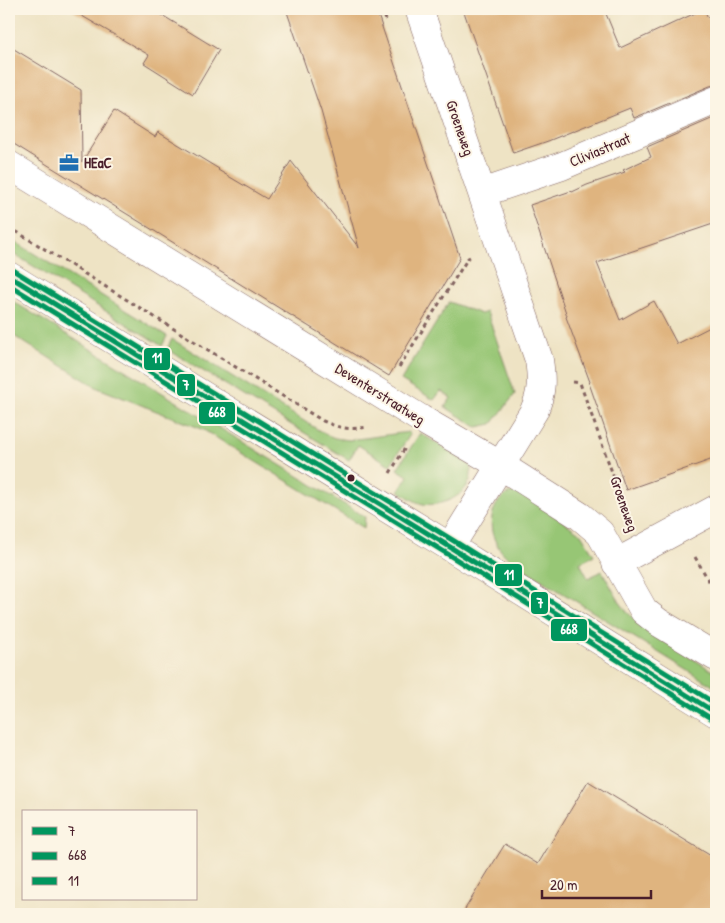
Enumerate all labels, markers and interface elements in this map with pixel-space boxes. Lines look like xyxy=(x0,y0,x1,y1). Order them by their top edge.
street label: Groeneweg xyxy=(441,97,480,159)
street label: Cliviastraat xyxy=(566,127,634,172)
office icon: HEaC xyxy=(58,152,80,174)
place label: HEaC xyxy=(84,152,112,173)
line badge: 11 xyxy=(143,347,171,371)
text: 11 xyxy=(152,348,162,367)
street label: Deventerstraatweg xyxy=(331,358,429,430)
line badge: 7 xyxy=(176,373,196,397)
text: 7 xyxy=(182,375,190,394)
line badge: 668 xyxy=(198,401,236,425)
text: 668 xyxy=(208,402,226,421)
unlabelled marker xyxy=(346,473,356,483)
street label: Groeneweg xyxy=(605,473,644,535)
line badge: 11 xyxy=(494,563,523,587)
text: 11 xyxy=(504,565,514,584)
line badge: 7 xyxy=(530,591,549,615)
text: 7 xyxy=(536,593,544,612)
line badge: 668 xyxy=(550,618,588,642)
text: 668 xyxy=(560,619,578,638)
legend xyxy=(22,810,198,900)
text: 7 xyxy=(68,820,75,841)
text: 668 xyxy=(68,844,86,865)
scale bar xyxy=(542,868,651,900)
text: 11 xyxy=(68,870,79,891)
text: 20 m xyxy=(550,874,577,895)

